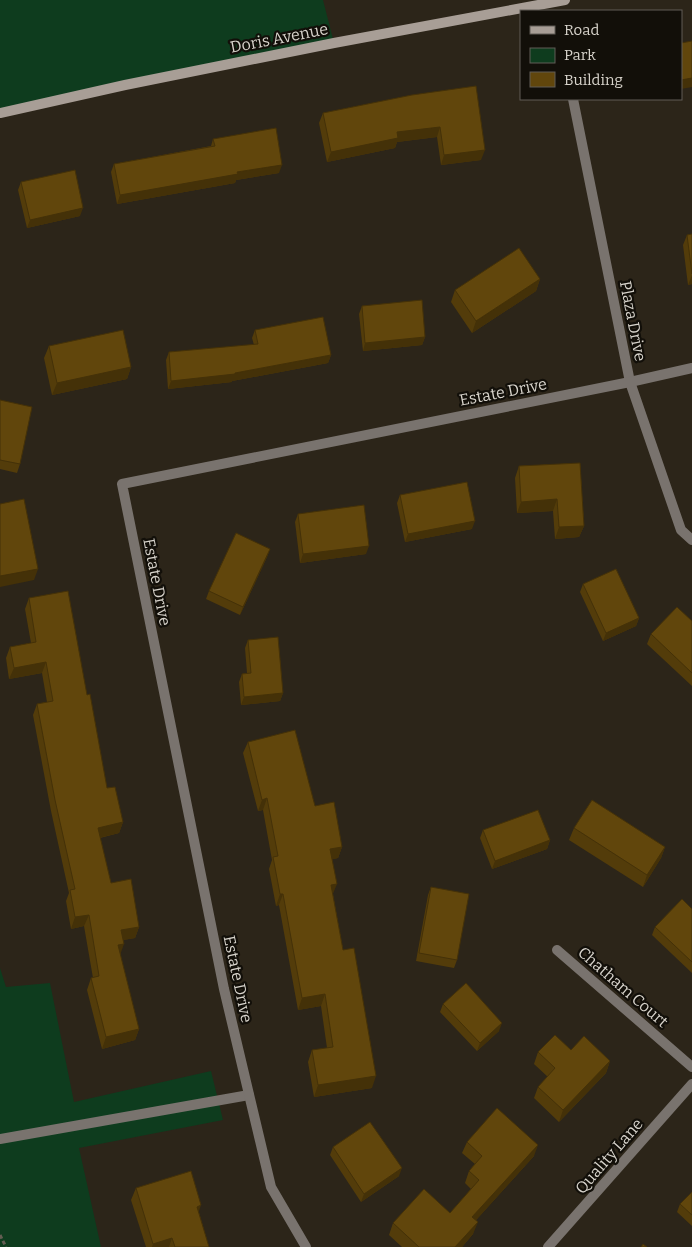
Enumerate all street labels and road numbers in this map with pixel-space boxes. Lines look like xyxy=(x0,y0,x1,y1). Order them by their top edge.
street label: Doris Avenue xyxy=(228,19,330,57)
street label: Plaza Drive xyxy=(616,279,650,363)
street label: Estate Drive xyxy=(458,374,548,410)
street label: Estate Drive xyxy=(139,537,175,627)
street label: Estate Drive xyxy=(219,934,257,1024)
street label: Chatham Court xyxy=(574,943,672,1031)
street label: Quality Lane xyxy=(571,1114,647,1198)

